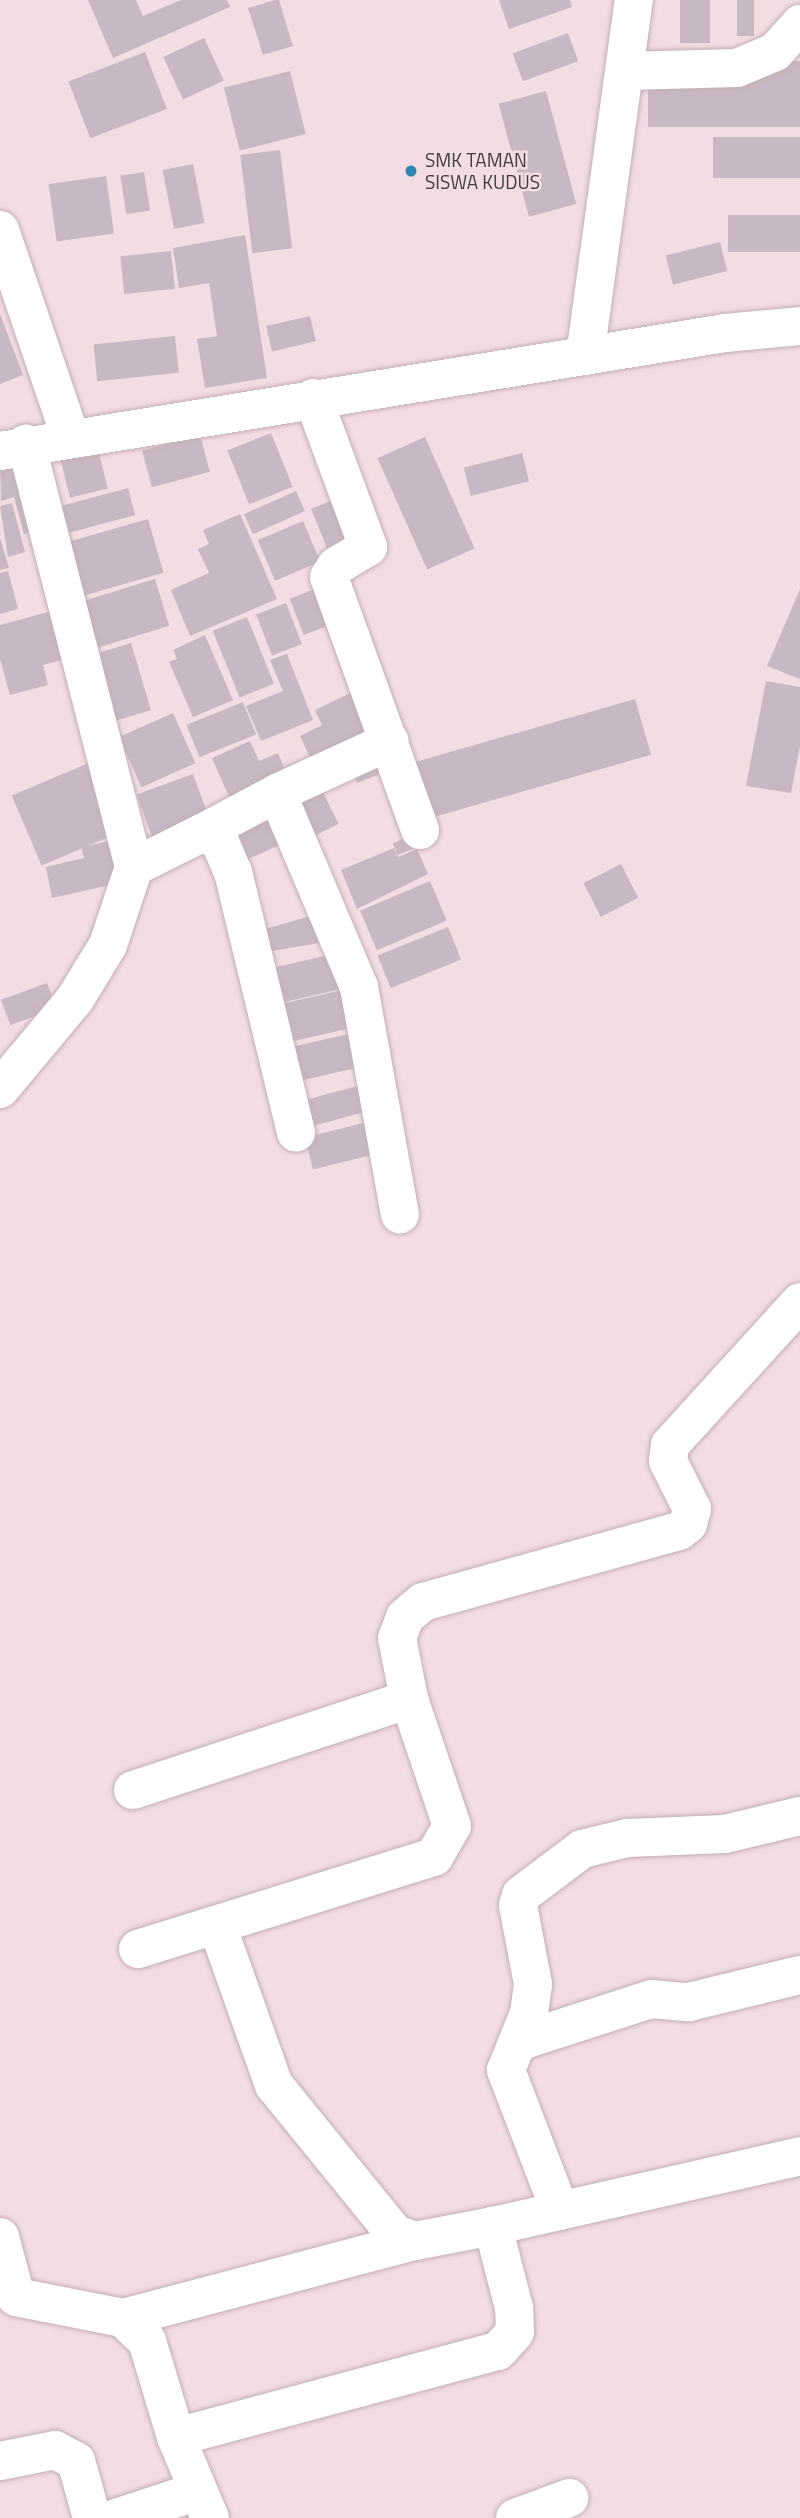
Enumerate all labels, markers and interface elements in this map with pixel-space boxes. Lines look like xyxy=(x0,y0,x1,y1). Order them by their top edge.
place label: SMK TAMAN SISWA KUDUS xyxy=(425,149,540,193)
marker: SMK TAMAN SISWA KUDUS xyxy=(403,163,419,179)

